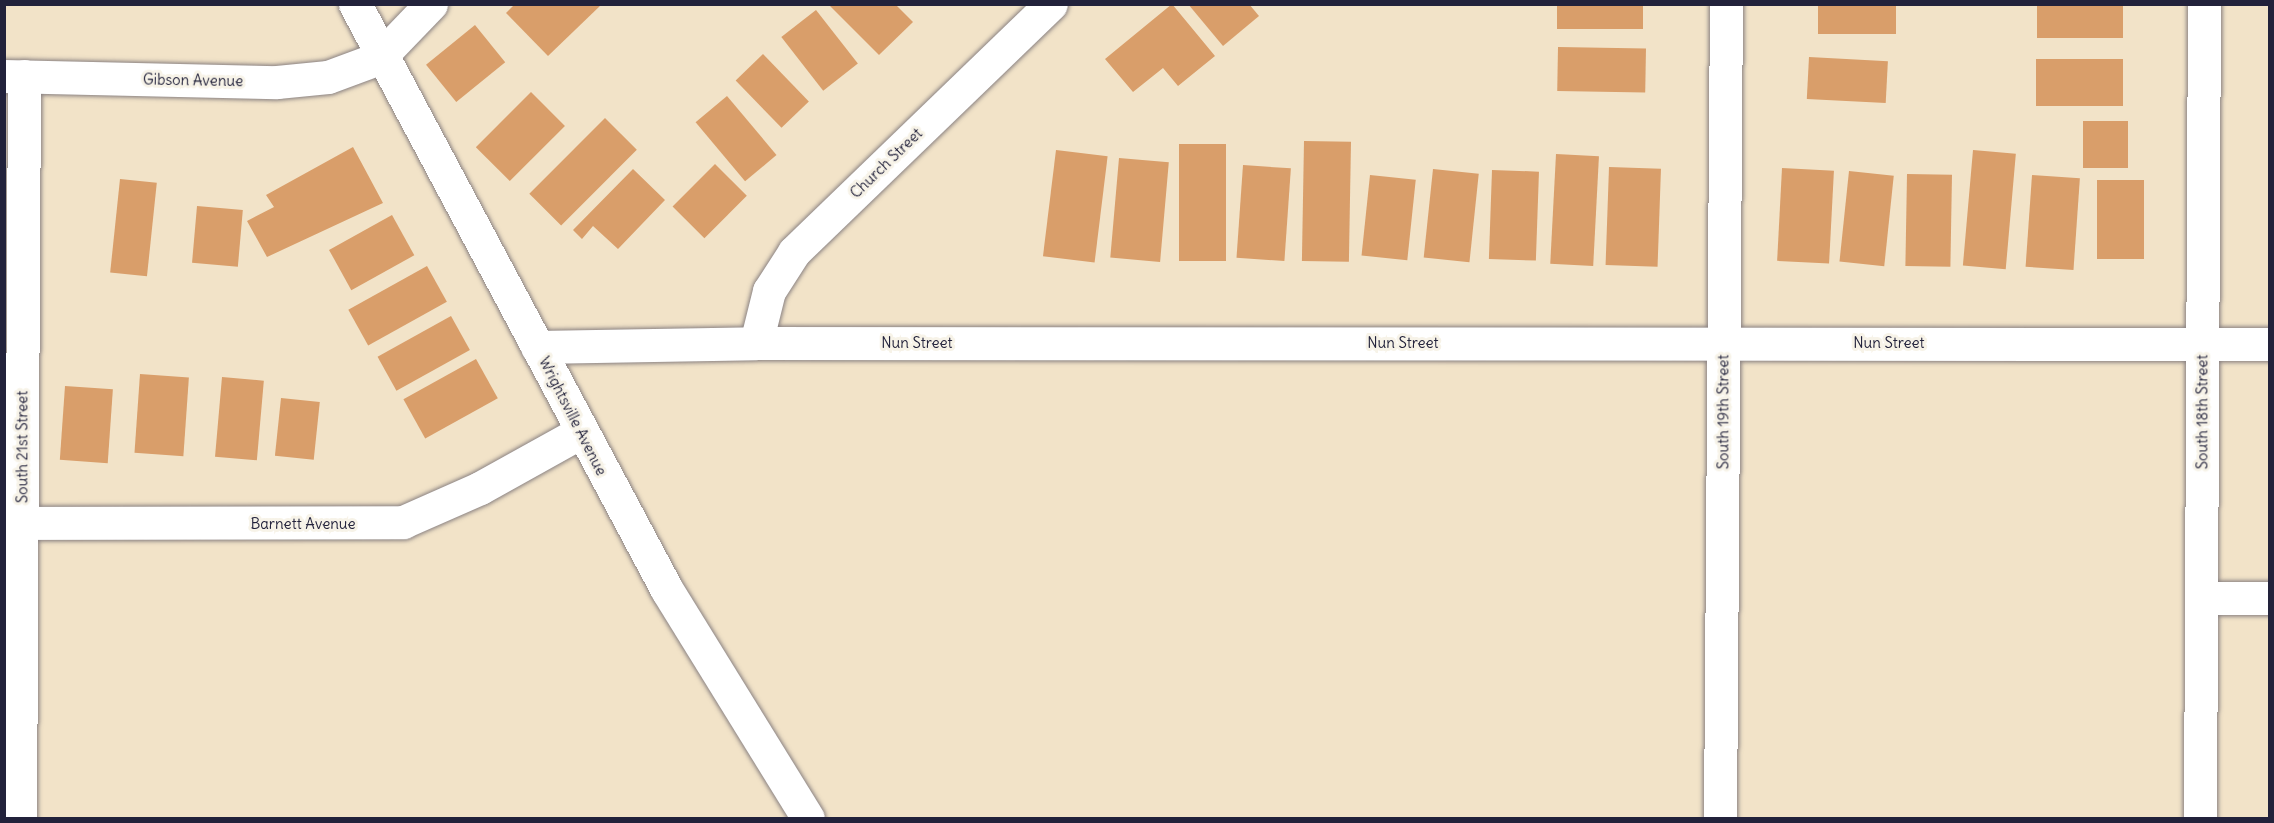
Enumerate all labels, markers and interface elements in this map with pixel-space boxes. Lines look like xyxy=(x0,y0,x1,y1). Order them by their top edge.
street label: Gibson Avenue xyxy=(143,70,243,90)
street label: Church Street xyxy=(846,124,926,202)
street label: Nun Street xyxy=(881,334,953,352)
street label: Nun Street xyxy=(1367,334,1439,352)
street label: Nun Street xyxy=(1853,334,1925,352)
street label: Wrightsville Avenue xyxy=(535,354,611,478)
street label: South 19th Street xyxy=(1714,355,1732,469)
street label: South 18th Street xyxy=(2193,355,2211,469)
street label: South 21st Street xyxy=(13,391,31,503)
street label: Barnett Avenue xyxy=(250,515,356,533)

